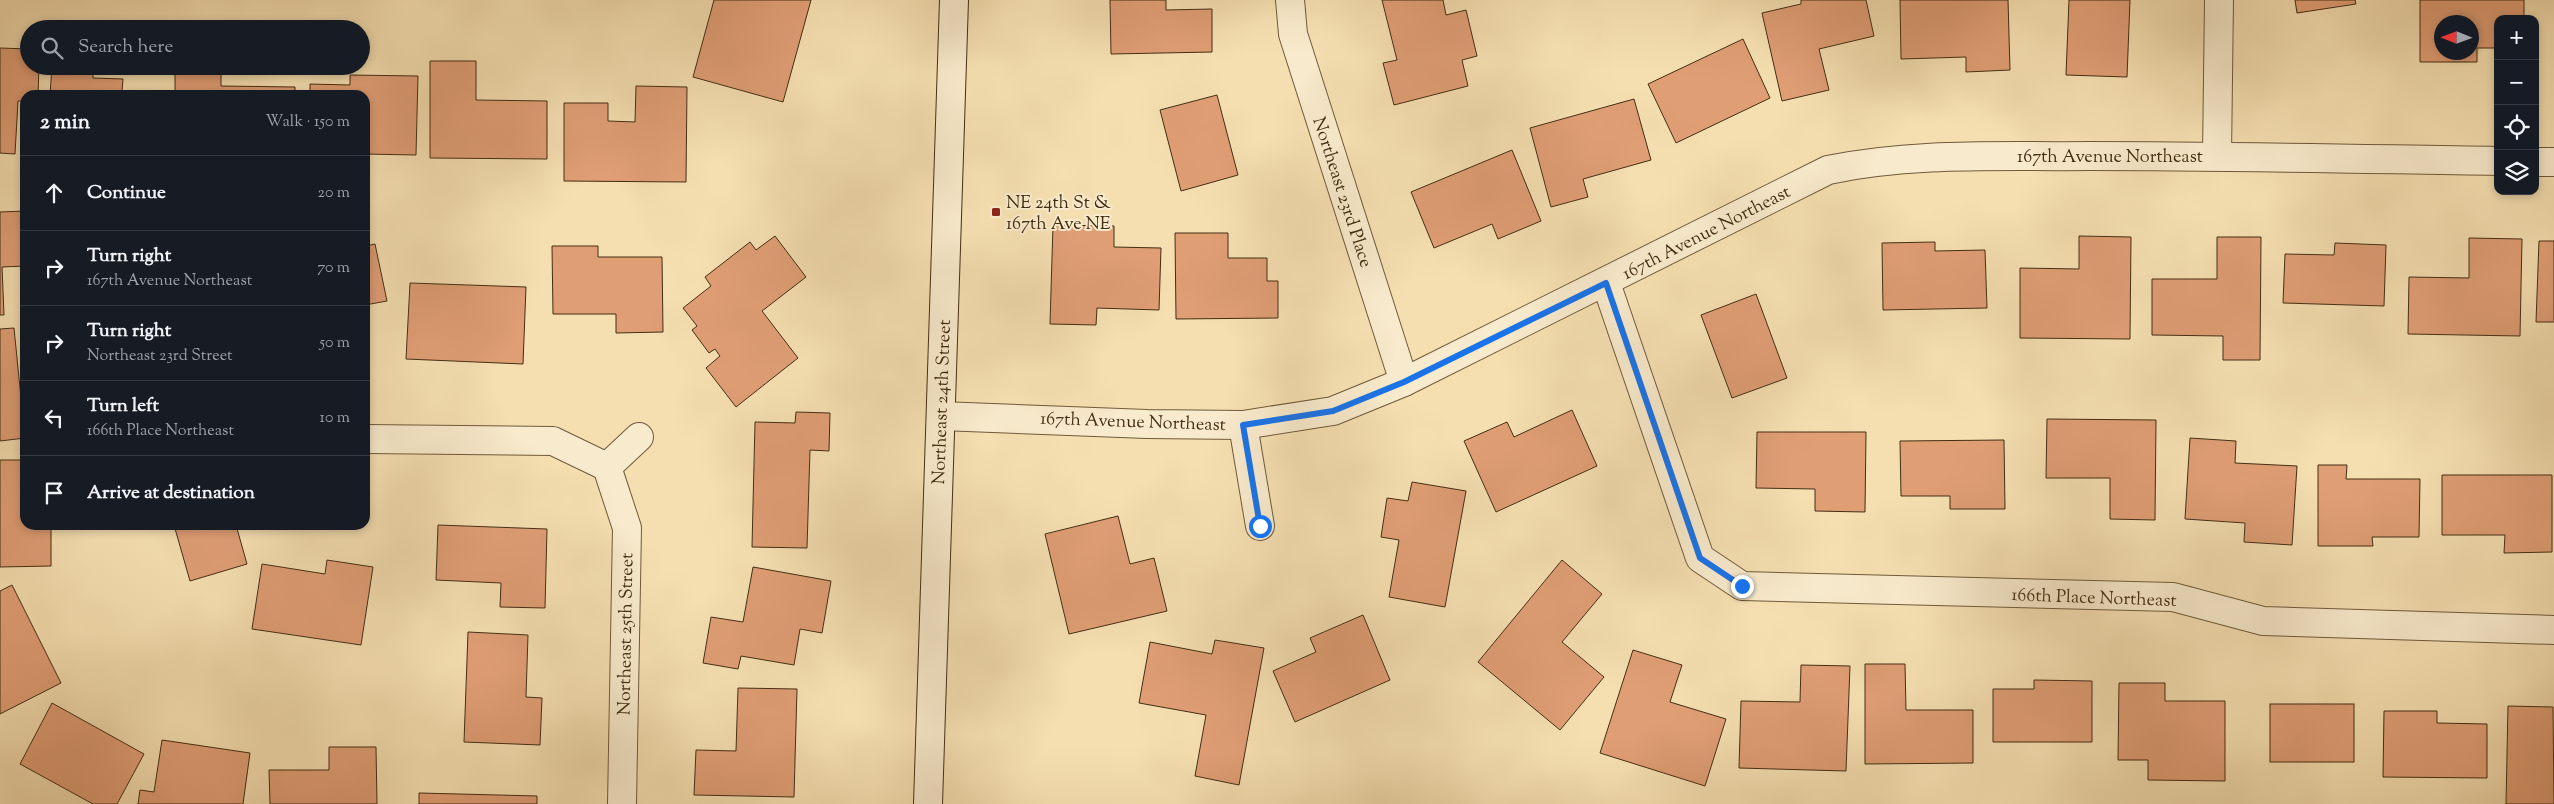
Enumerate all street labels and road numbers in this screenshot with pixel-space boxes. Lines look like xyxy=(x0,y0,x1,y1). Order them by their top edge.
street label: Northeast 23rd Place xyxy=(1304,114,1378,271)
street label: 167th Avenue Northeast xyxy=(2017,145,2203,171)
street label: 167th Avenue Northeast xyxy=(1618,180,1796,288)
street label: Northeast 24th Street xyxy=(927,319,959,485)
street label: 167th Avenue Northeast xyxy=(1040,407,1226,439)
street label: Northeast 25th Street xyxy=(613,553,641,716)
street label: 166th Place Northeast xyxy=(2011,583,2177,615)

